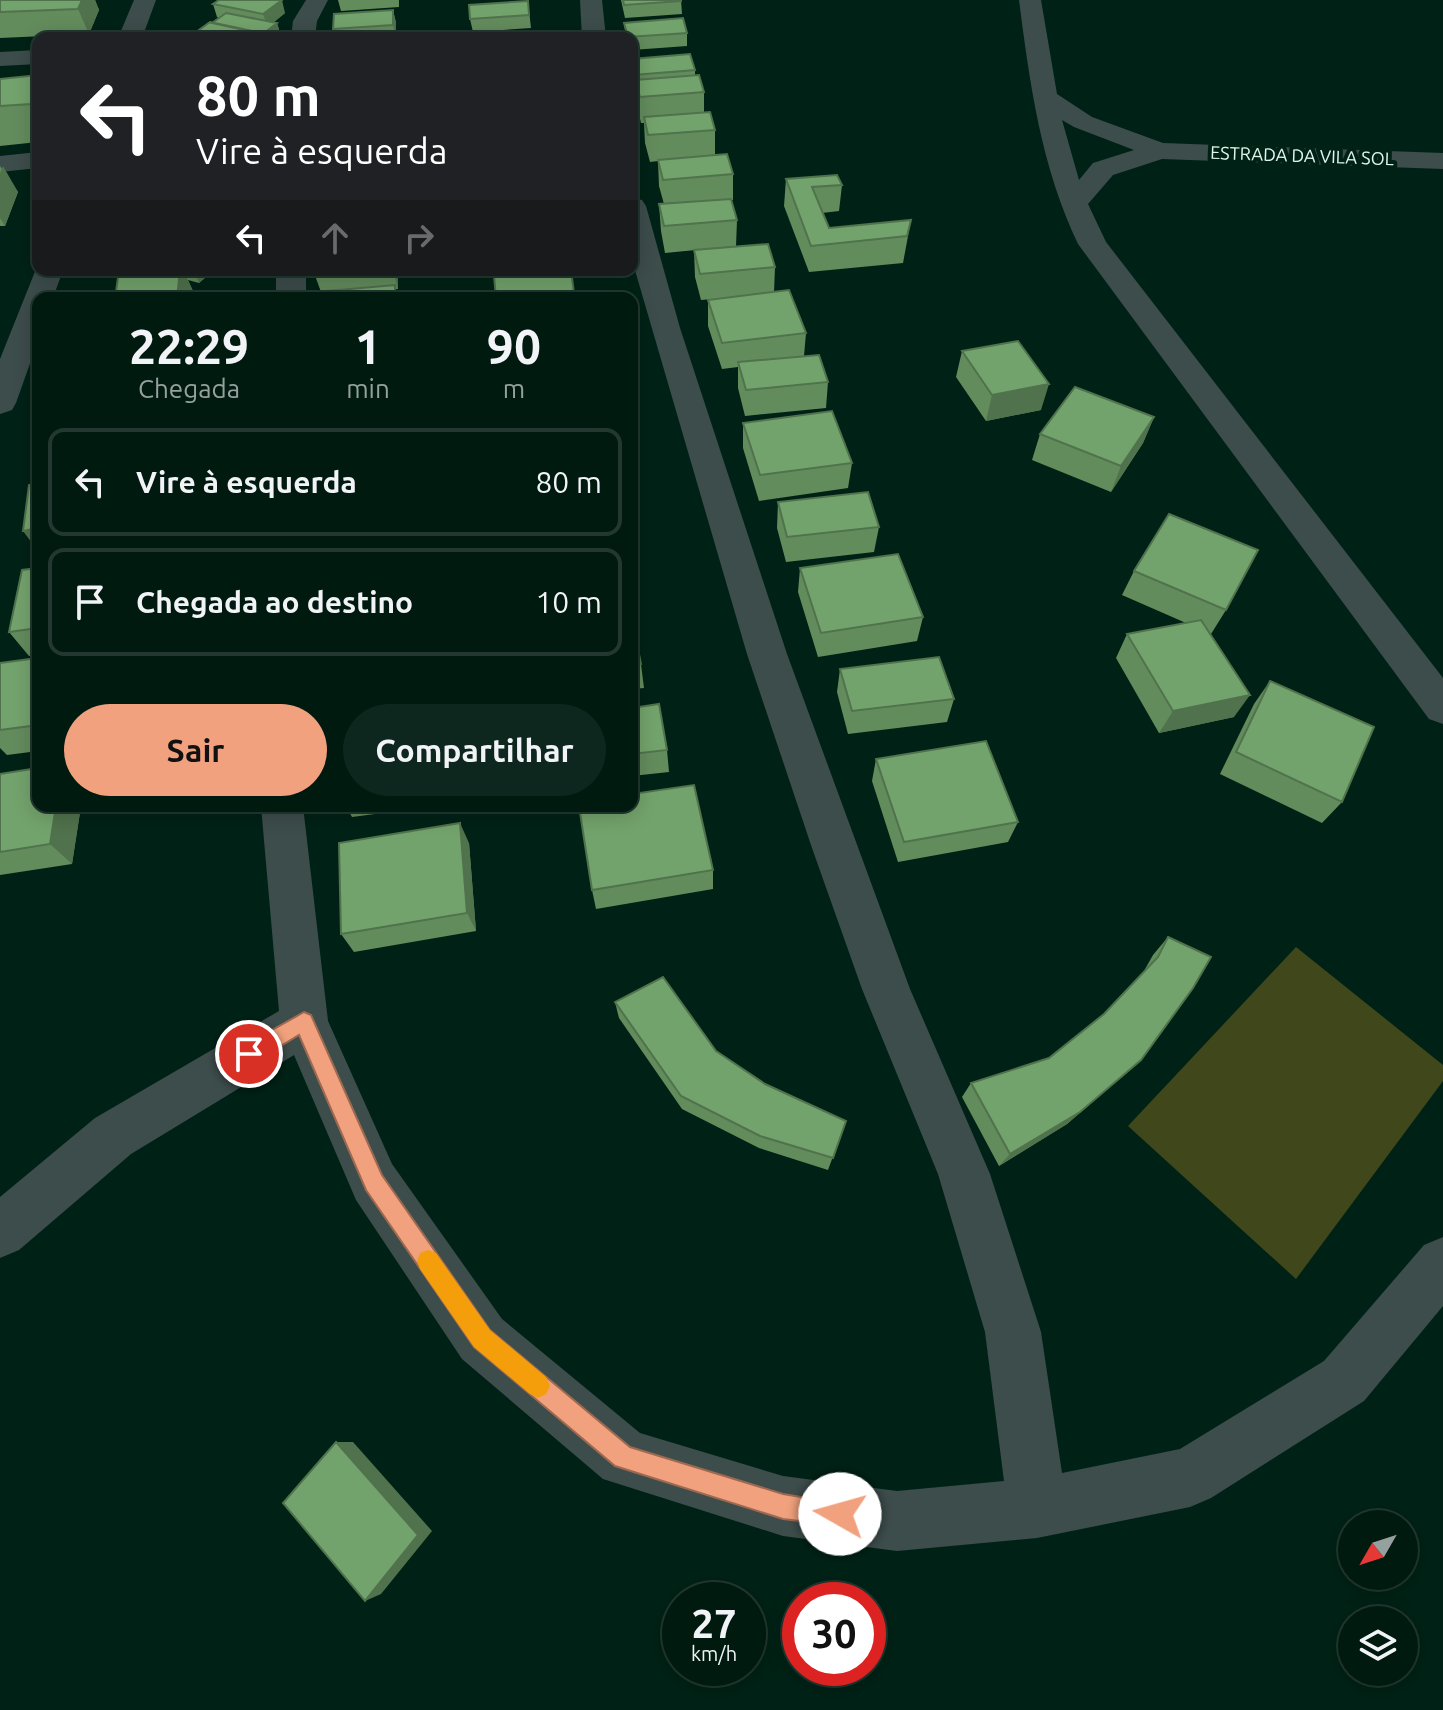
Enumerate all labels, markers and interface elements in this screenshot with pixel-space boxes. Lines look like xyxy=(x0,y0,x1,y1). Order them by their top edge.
icon: left xyxy=(64,64,168,168)
text: 80 m xyxy=(196,64,321,127)
text: Vire à esquerda xyxy=(196,130,447,171)
street label: ESTRADA DA VILA SOL xyxy=(1210,142,1394,168)
icon: left xyxy=(229,216,273,260)
icon: ahead xyxy=(313,216,357,260)
icon: right xyxy=(397,216,441,260)
text: 22:29 xyxy=(129,319,249,373)
text: 1 xyxy=(354,319,382,373)
text: 90 xyxy=(487,319,541,373)
text: Chegada xyxy=(138,374,240,403)
text: min xyxy=(346,374,390,403)
text: m xyxy=(503,374,525,403)
icon: left xyxy=(68,460,112,504)
text: Vire à esquerda xyxy=(136,465,357,499)
text: 80 m xyxy=(535,465,602,499)
icon: arrive xyxy=(68,580,112,624)
text: Chegada ao destino xyxy=(136,585,413,619)
text: 10 m xyxy=(535,585,602,619)
button: Sair xyxy=(64,704,327,796)
button: Compartilhar xyxy=(343,704,606,796)
pin xyxy=(215,1020,283,1088)
icon: arrive xyxy=(227,1032,271,1076)
position arrow xyxy=(798,1472,882,1556)
north arrow xyxy=(1338,1510,1418,1590)
map controls xyxy=(1338,1510,1418,1686)
speed limit sign: 30 xyxy=(782,1582,886,1686)
text: 27 xyxy=(691,1601,737,1646)
button: layers xyxy=(1338,1606,1418,1686)
text: km/h xyxy=(691,1642,737,1665)

